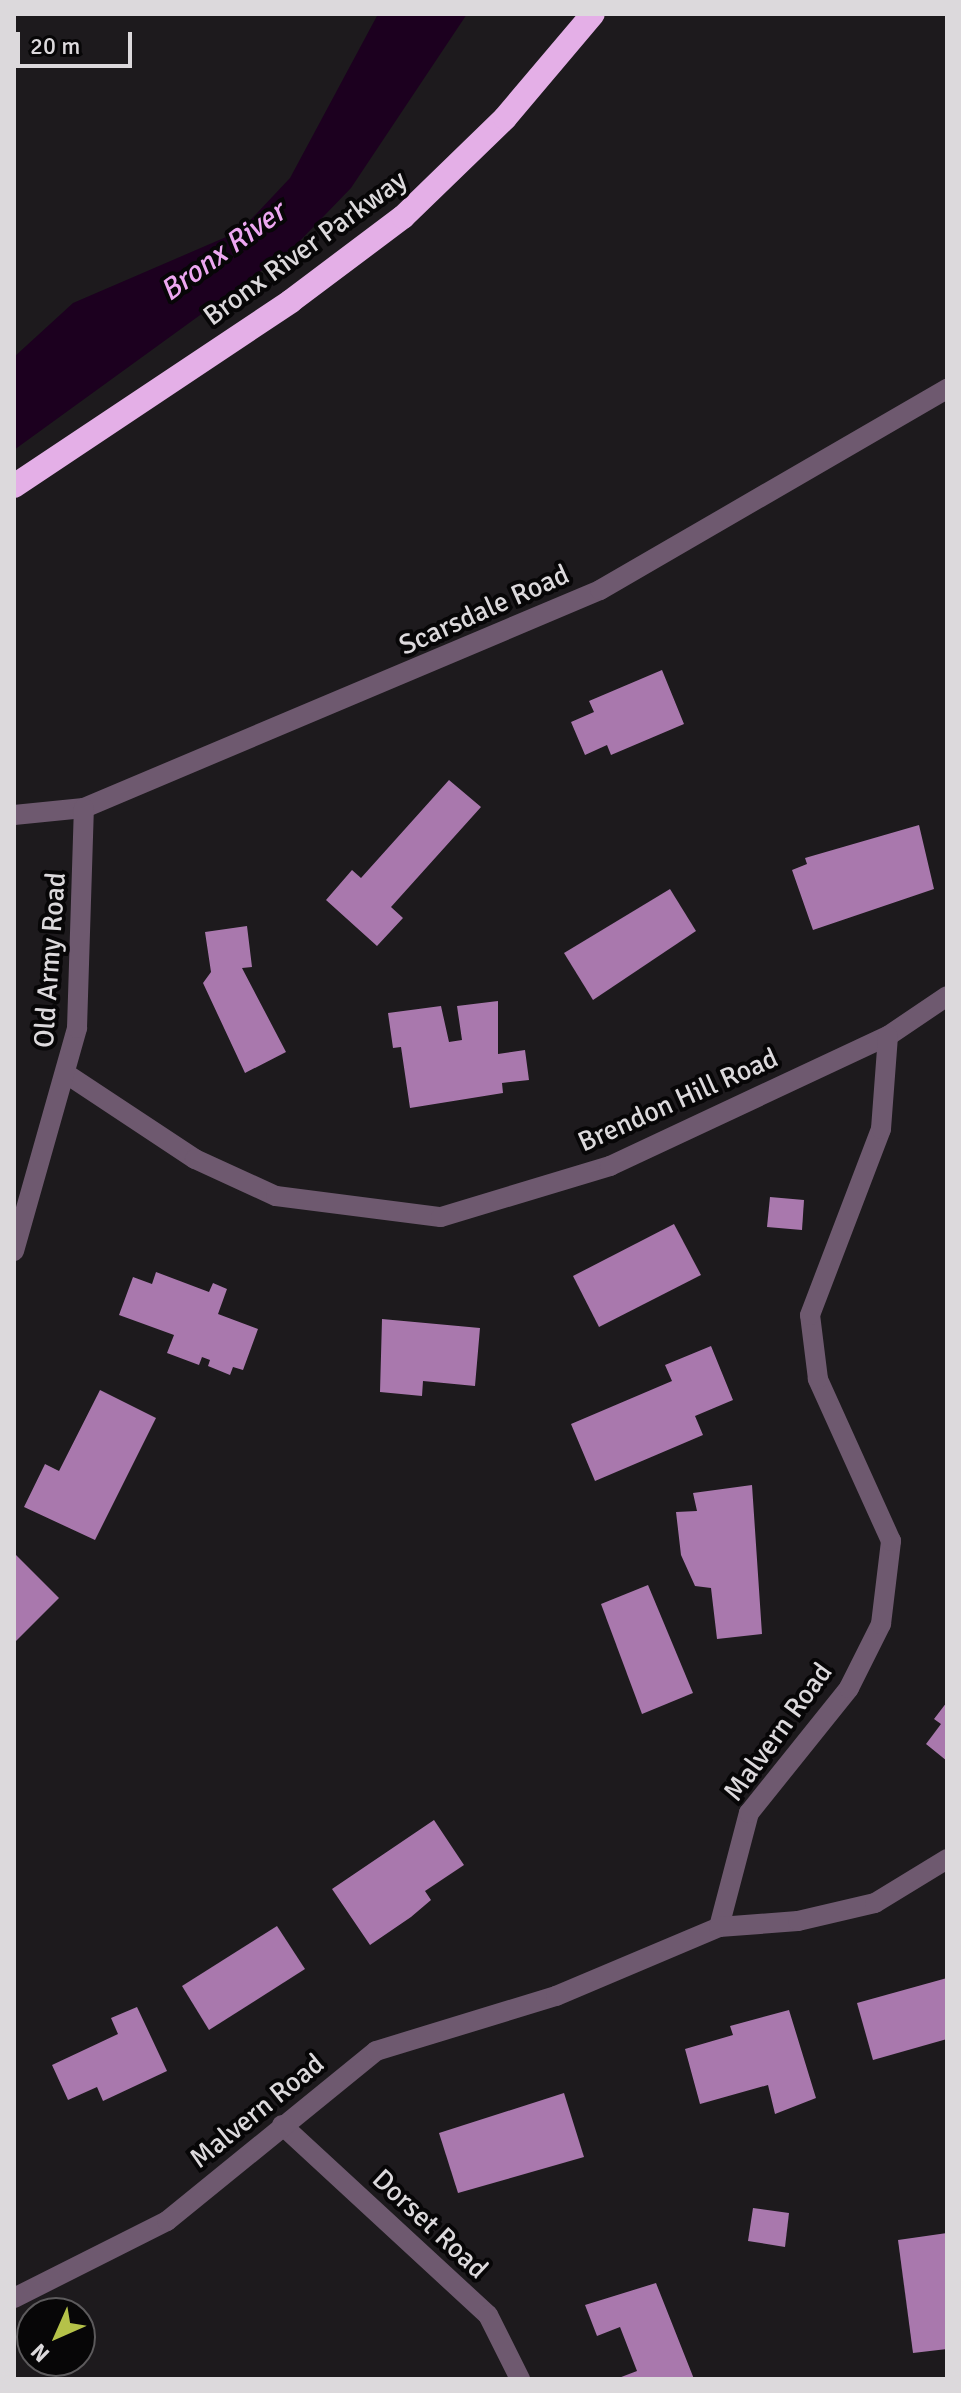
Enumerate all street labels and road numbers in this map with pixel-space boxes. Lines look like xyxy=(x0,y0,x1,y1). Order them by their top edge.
street label: Bronx River Parkway xyxy=(197,163,413,333)
street label: Scarsdale Road xyxy=(394,558,574,662)
street label: Old Army Road xyxy=(27,871,73,1049)
street label: Brendon Hill Road xyxy=(573,1041,783,1159)
street label: Malvern Road xyxy=(717,1656,839,1808)
street label: Malvern Road xyxy=(183,2047,331,2175)
street label: Dorset Road xyxy=(365,2162,495,2286)

